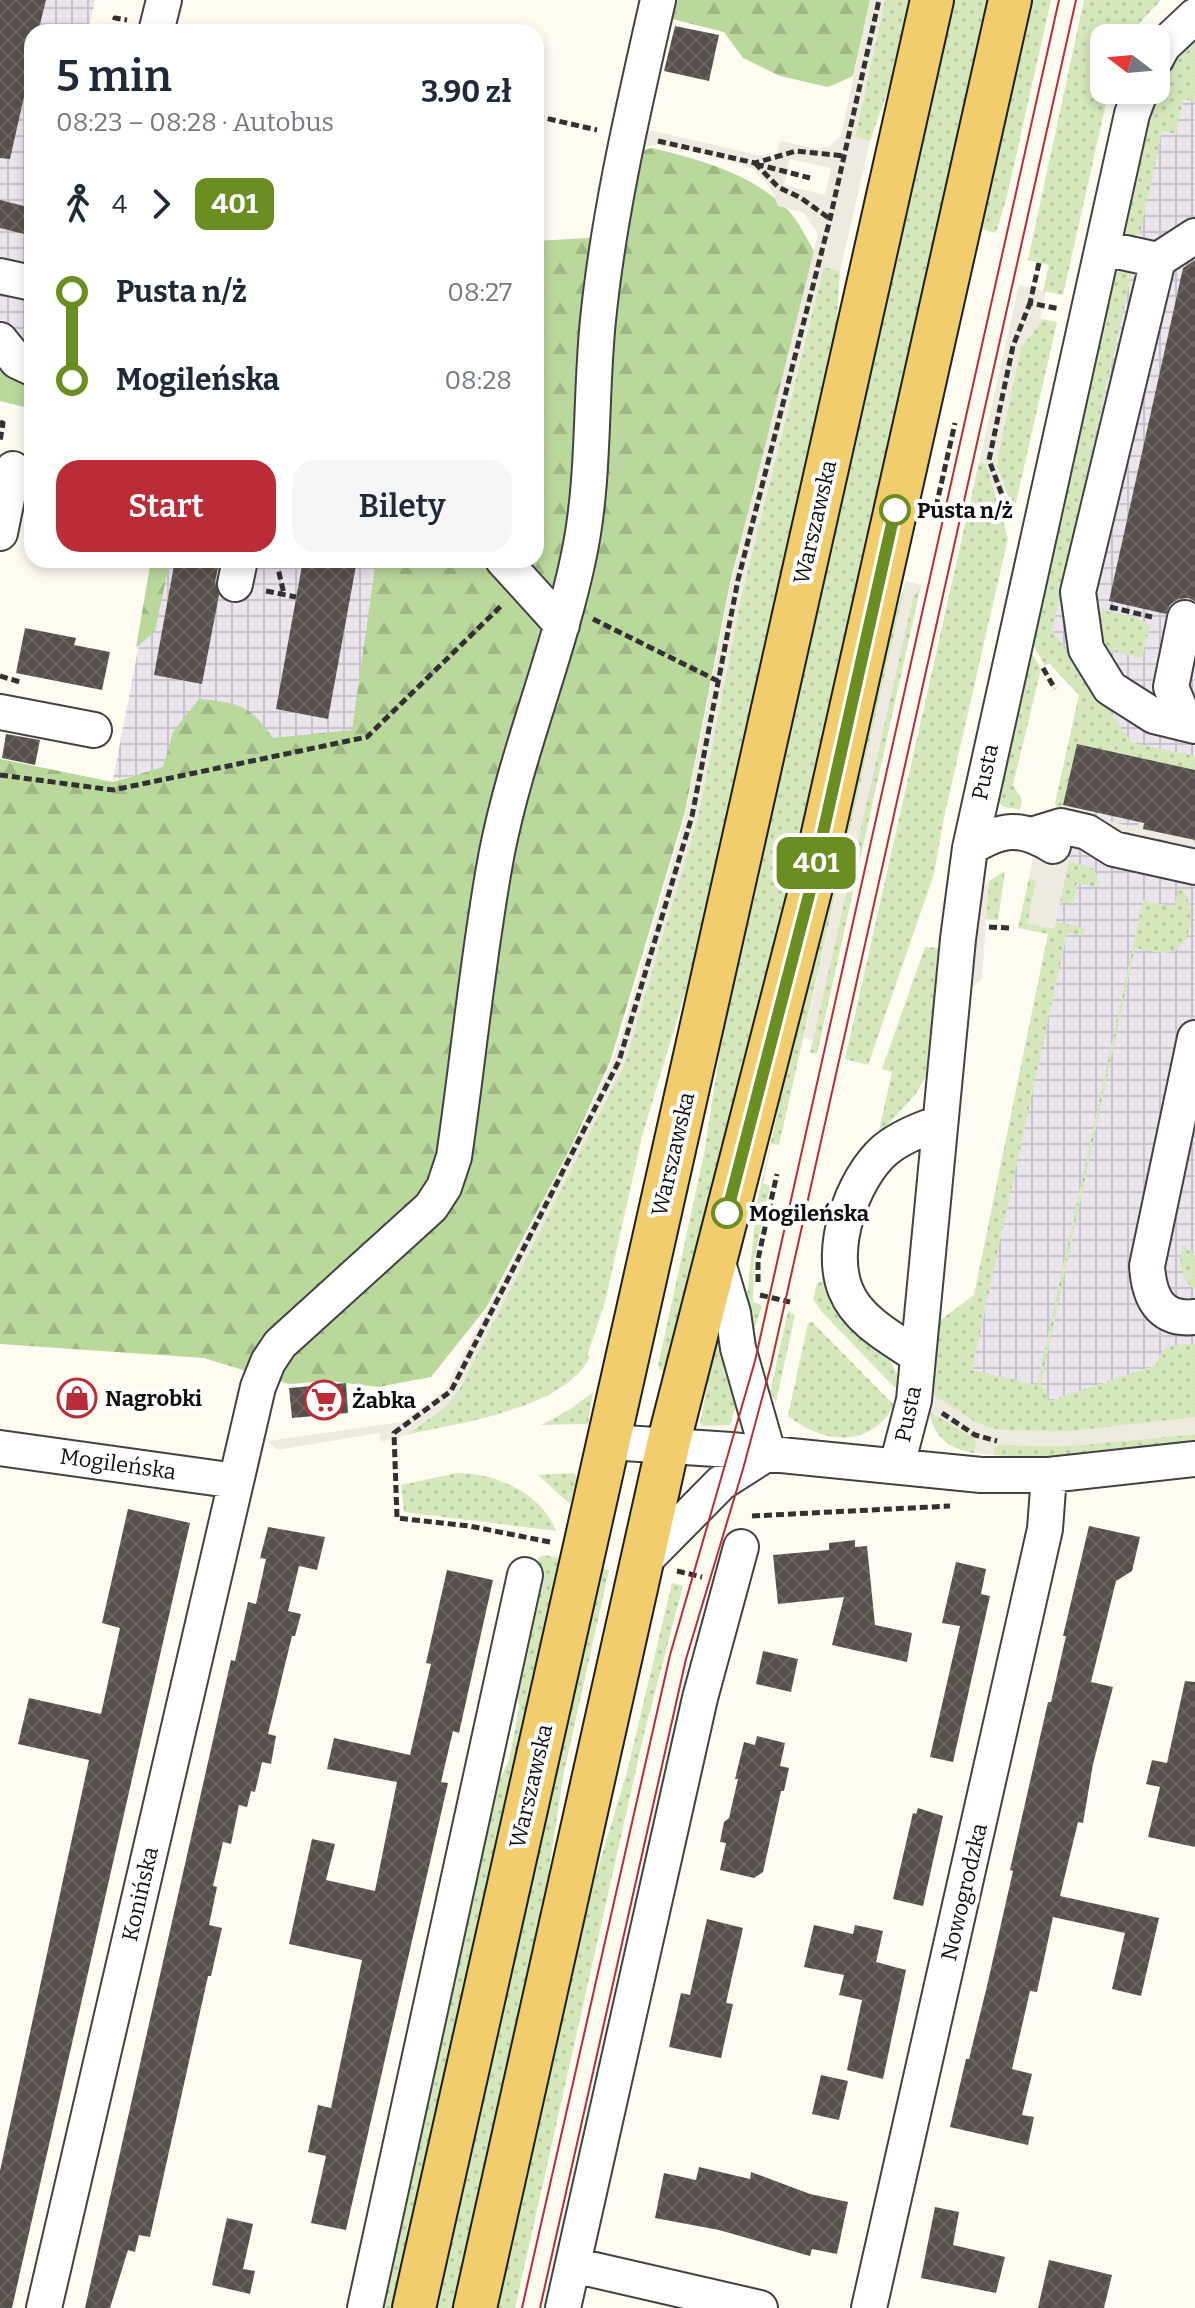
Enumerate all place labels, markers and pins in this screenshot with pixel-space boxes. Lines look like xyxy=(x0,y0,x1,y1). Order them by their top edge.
marker: Pusta n/ż xyxy=(880,495,910,525)
place label: Pusta n/ż xyxy=(917,497,1013,524)
marker: Mogileńska xyxy=(712,1198,742,1228)
place label: Mogileńska xyxy=(749,1200,870,1227)
shop icon: Nagrobki xyxy=(56,1377,98,1419)
supermarket icon: Żabka xyxy=(303,1379,345,1421)
place label: Nagrobki xyxy=(105,1385,202,1412)
place label: Żabka xyxy=(352,1387,417,1414)

